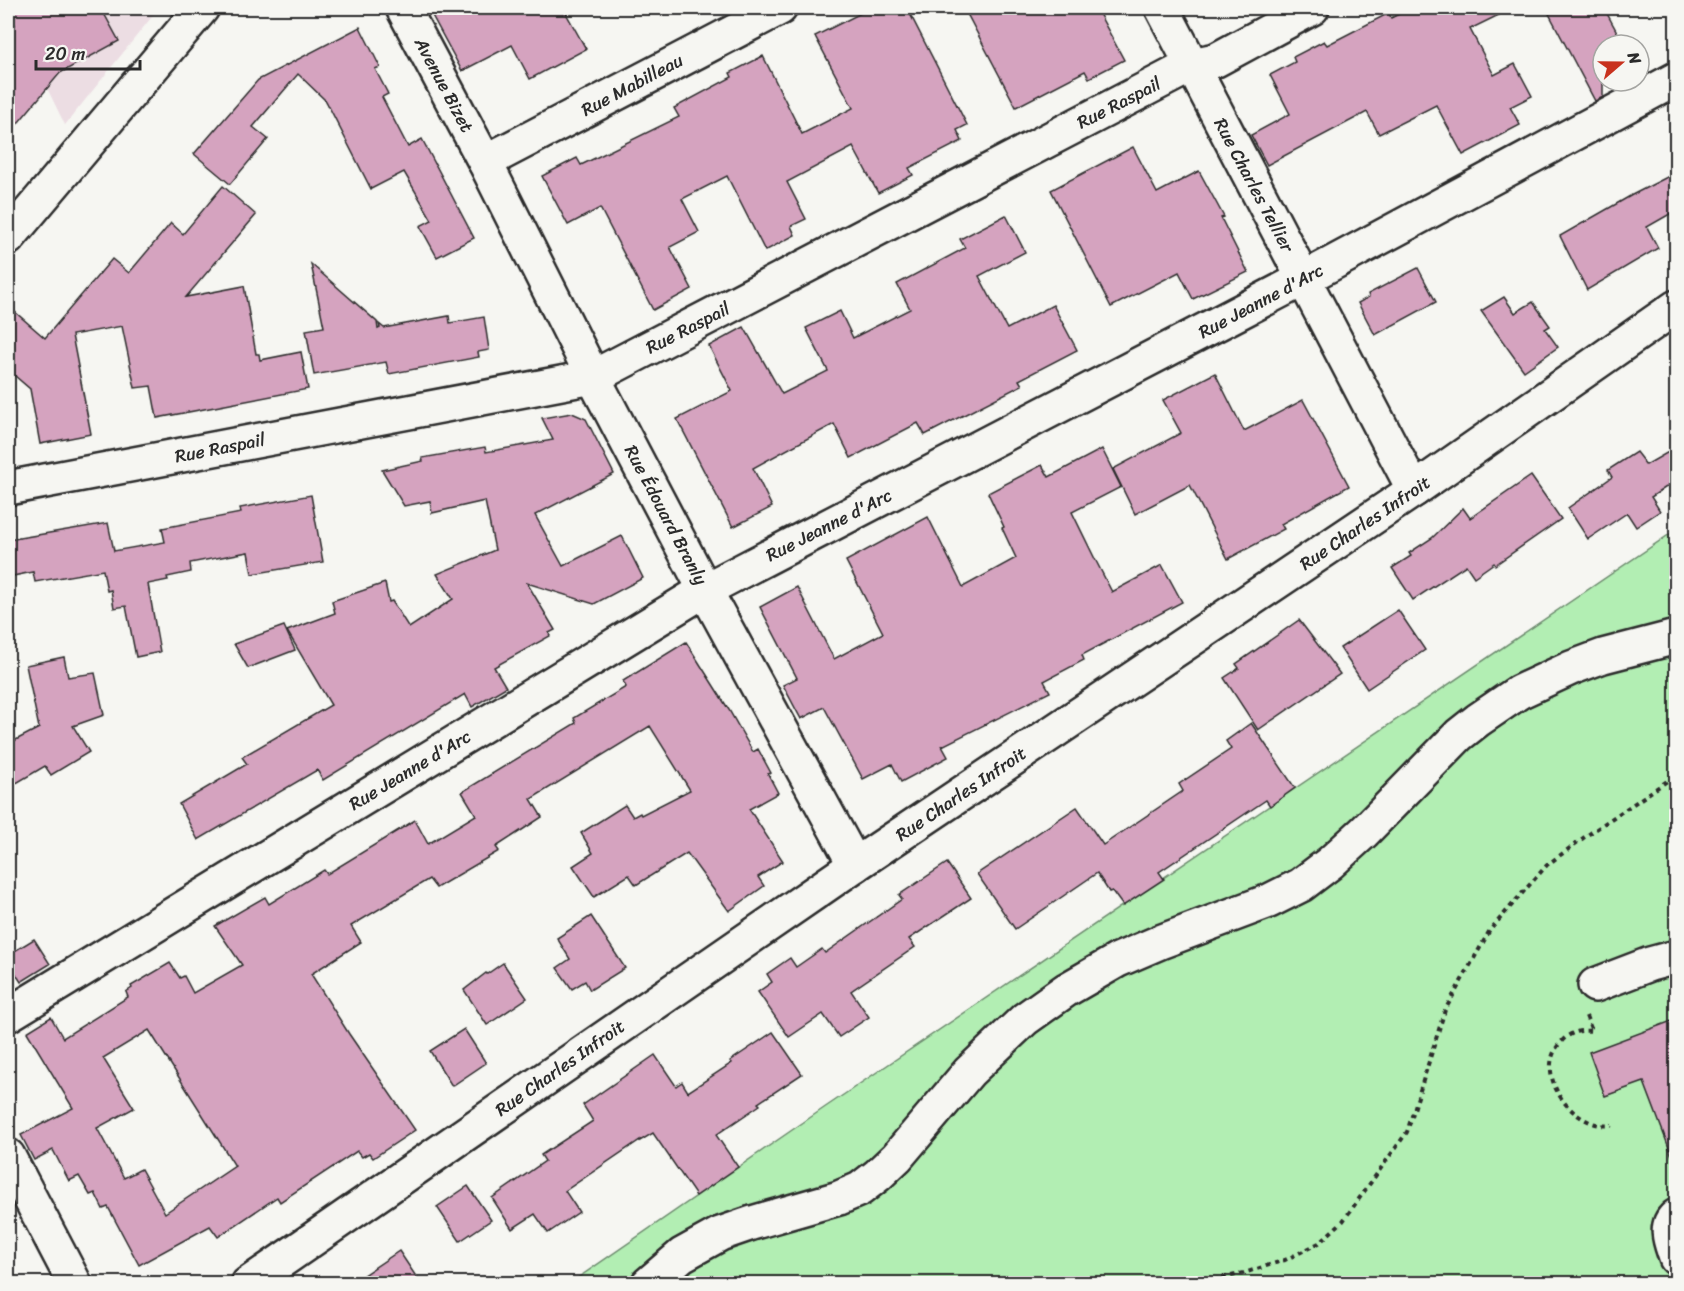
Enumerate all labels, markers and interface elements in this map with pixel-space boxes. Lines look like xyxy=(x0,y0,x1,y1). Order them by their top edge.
street label: Avenue Bizet xyxy=(405,31,483,139)
scale bar xyxy=(36,33,140,71)
north arrow xyxy=(1591,33,1651,93)
text: 20 m xyxy=(45,38,85,70)
street label: Rue Mabilleau xyxy=(575,44,689,125)
text: N xyxy=(1619,47,1650,69)
street label: Rue Raspail xyxy=(1071,68,1168,138)
street label: Rue Charles Tellier xyxy=(1205,112,1304,259)
street label: Rue Jeanne d'Arc xyxy=(1192,254,1330,348)
street label: Rue Raspail xyxy=(640,293,737,363)
street label: Rue Raspail xyxy=(172,423,269,472)
street label: Rue Édouard Branly xyxy=(615,439,717,592)
street label: Rue Charles Infroit xyxy=(1293,467,1437,579)
street label: Rue Jeanne d'Arc xyxy=(760,479,898,571)
street label: Rue Jeanne d'Arc xyxy=(342,721,478,819)
street label: Rue Charles Infroit xyxy=(889,738,1033,850)
street label: Rue Charles Infroit xyxy=(488,1011,632,1125)

